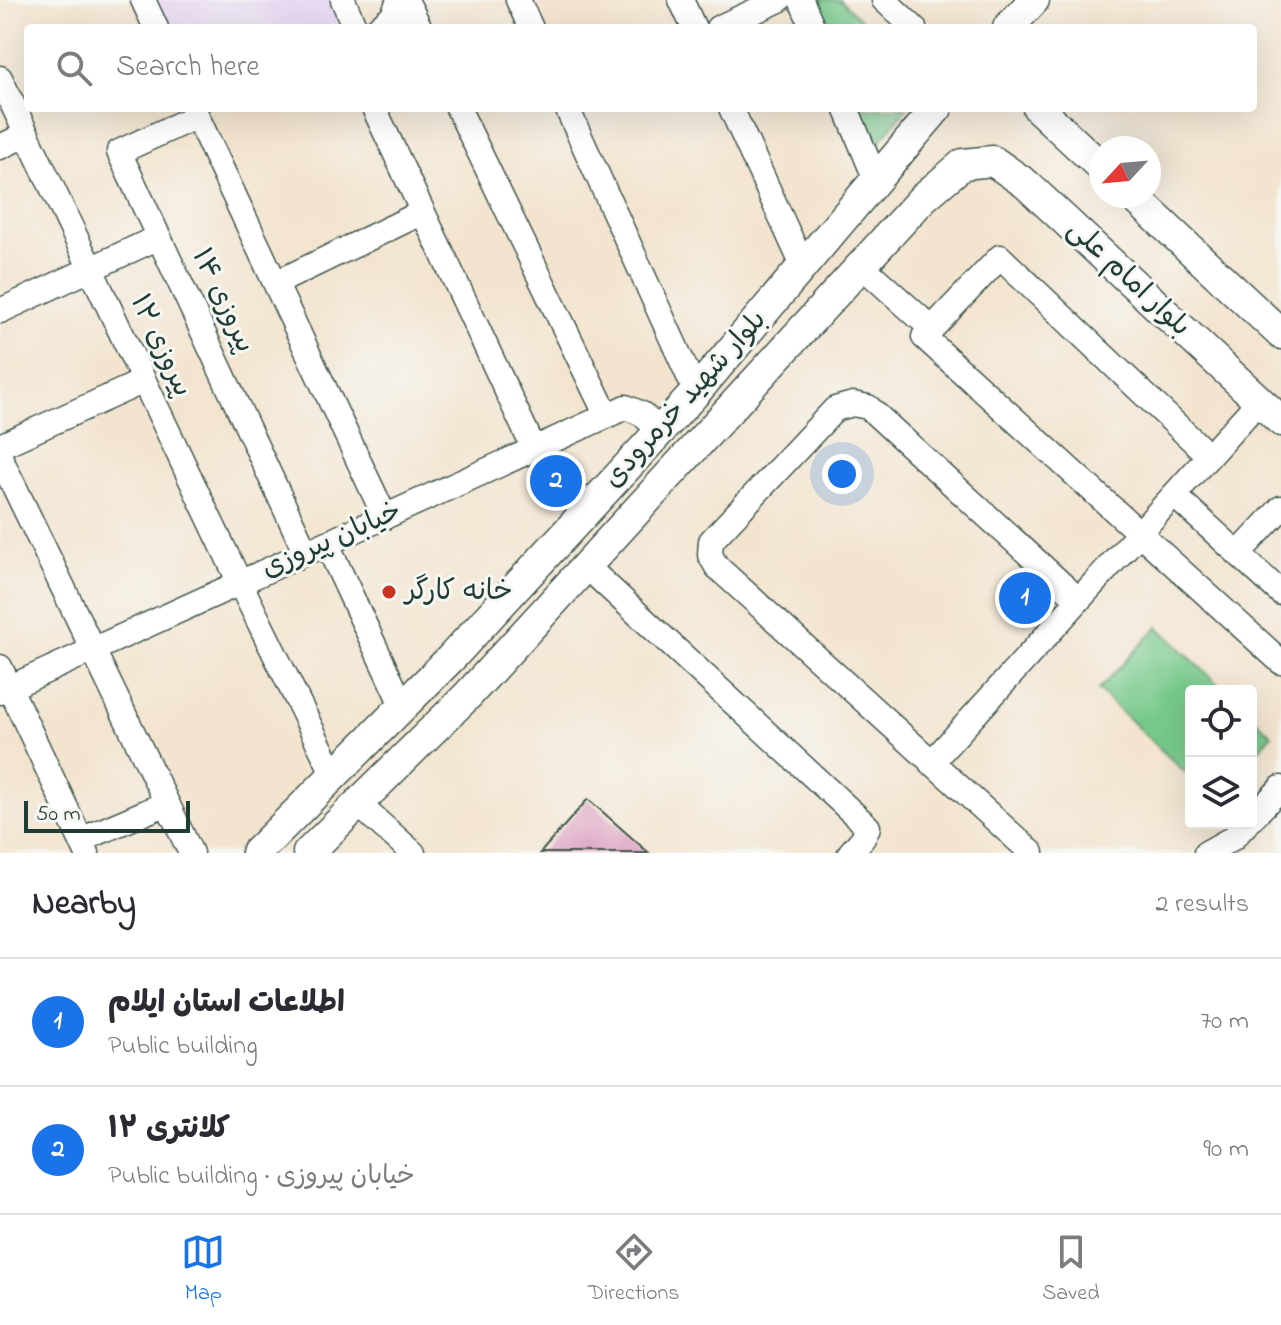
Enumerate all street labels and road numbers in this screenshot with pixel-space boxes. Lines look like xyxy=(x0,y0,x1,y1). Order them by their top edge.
street label: بلوار امام على xyxy=(1057,211,1199,347)
street label: پیروزی ۱۴ xyxy=(180,242,264,360)
street label: پیروزی ۱۲ xyxy=(118,288,202,404)
street label: بلوار شهید خرمرودی xyxy=(595,302,777,498)
street label: خیابان پیروزی xyxy=(255,492,409,590)

